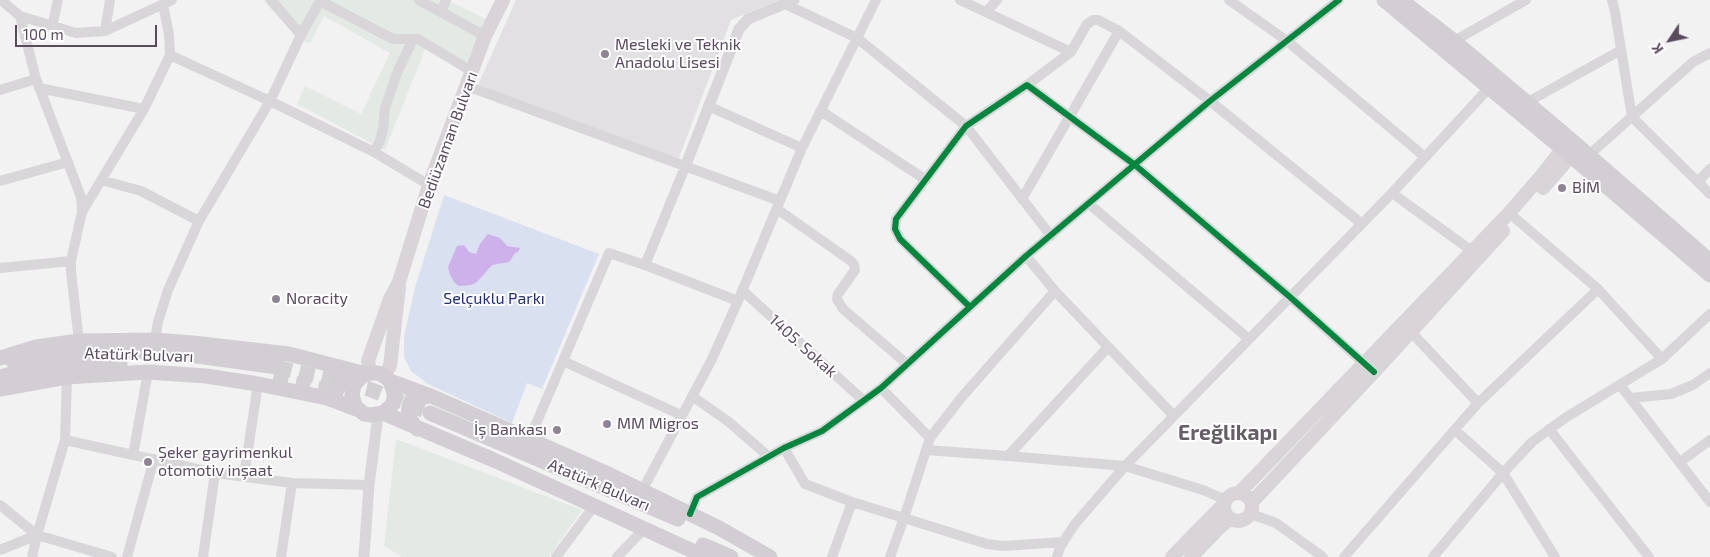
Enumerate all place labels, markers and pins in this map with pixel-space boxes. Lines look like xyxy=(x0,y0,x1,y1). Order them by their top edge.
place label: Mesleki ve Teknik Anadolu Lisesi xyxy=(615,35,741,73)
marker: Mesleki ve Teknik Anadolu Lisesi xyxy=(599,48,611,60)
place label: BİM xyxy=(1572,178,1600,198)
marker: BİM xyxy=(1556,182,1568,194)
place label: Noracity xyxy=(286,289,348,309)
marker: Noracity xyxy=(270,293,282,305)
place label: MM Migros xyxy=(617,414,699,434)
marker: MM Migros xyxy=(601,418,613,430)
place label: İş Bankası xyxy=(474,420,547,440)
marker: İş Bankası xyxy=(551,424,563,436)
place label: Şeker gayrimenkul otomotiv inşaat xyxy=(158,443,292,481)
marker: Şeker gayrimenkul otomotiv inşaat xyxy=(142,456,154,468)

